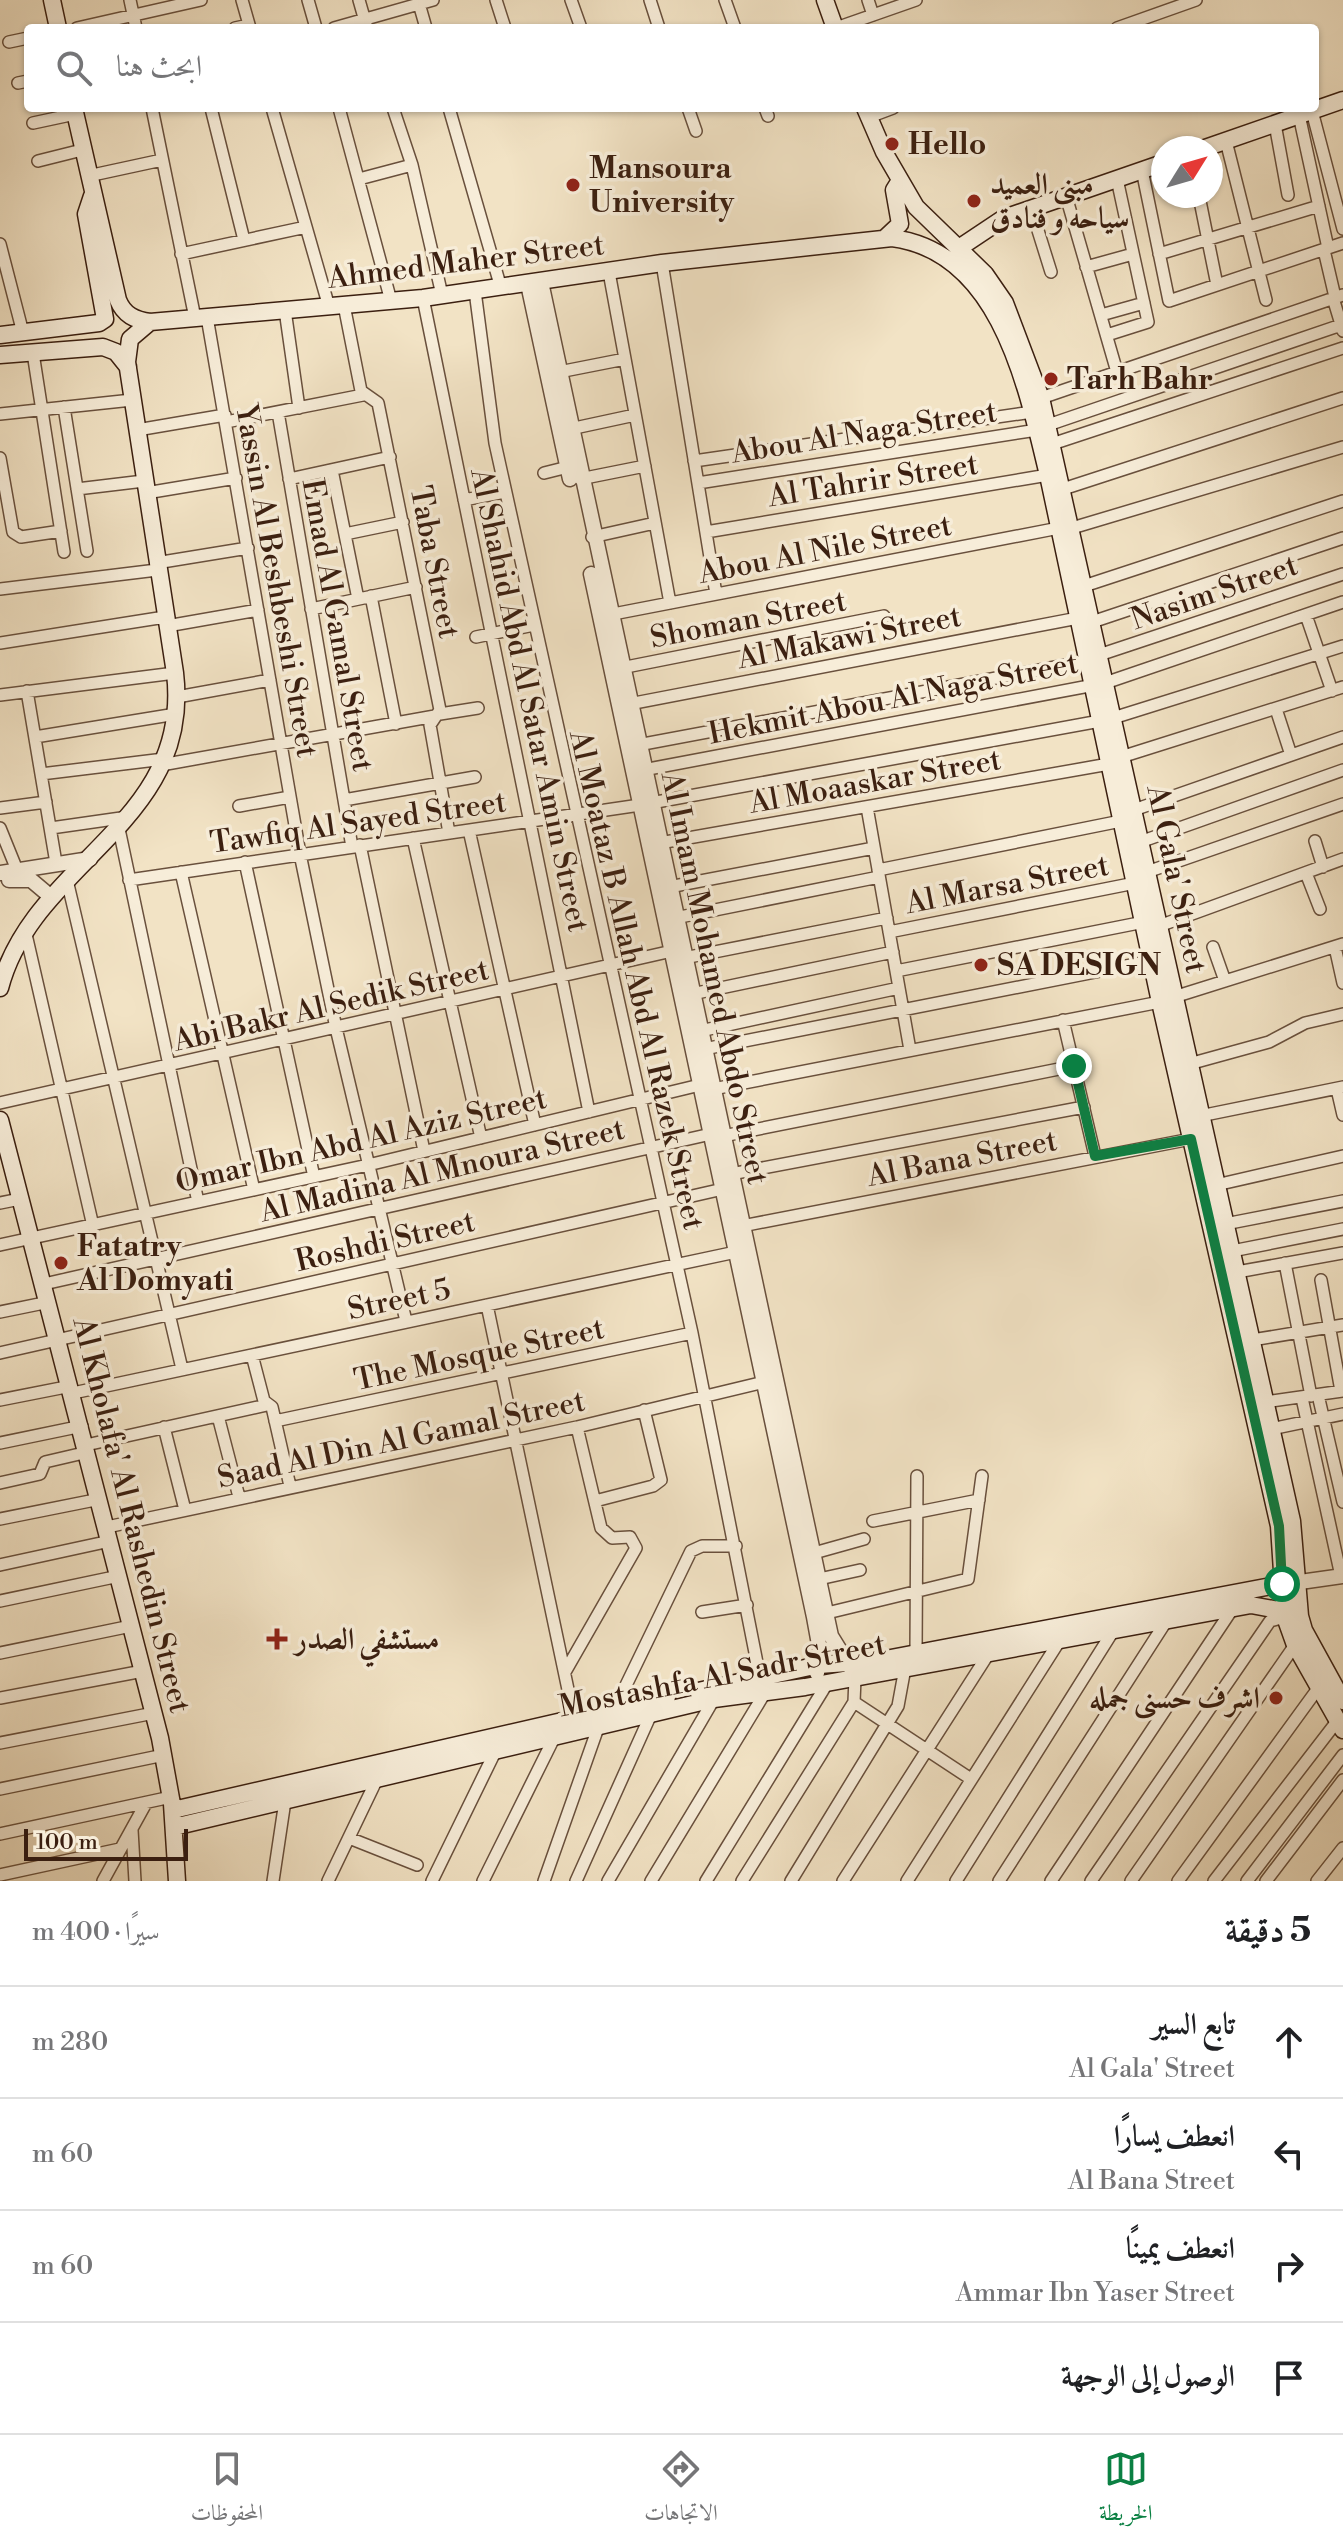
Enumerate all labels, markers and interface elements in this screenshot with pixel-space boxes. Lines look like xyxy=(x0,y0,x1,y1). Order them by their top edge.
search box xyxy=(24,24,1319,112)
icon: search xyxy=(52,46,96,90)
text: ابحث هنا xyxy=(116,48,202,86)
place label: Hello xyxy=(908,126,986,164)
marker: Hello xyxy=(883,135,901,153)
north arrow xyxy=(1151,136,1223,208)
place label: Mansoura University xyxy=(589,150,735,222)
place label: مبنى العميد سياحه و فنادق xyxy=(990,166,1130,238)
marker: Mansoura University xyxy=(564,176,582,194)
marker: مبنى العميد سياحه و فنادق xyxy=(965,192,983,210)
street label: Ahmed Maher Street xyxy=(325,226,607,298)
place label: Tarh Bahr xyxy=(1067,361,1213,399)
marker: Tarh Bahr xyxy=(1042,370,1060,388)
street label: Abou Al Naga Street xyxy=(728,393,1000,473)
street label: Yassin Al Beshbeshi Street xyxy=(226,400,326,761)
street label: Al Tahrir Street xyxy=(764,446,981,517)
street label: Al Shahid Abd Al Satar Amin Street xyxy=(461,464,597,936)
street label: Emad Al Gamal Street xyxy=(293,476,382,775)
street label: Taba Street xyxy=(401,483,467,642)
street label: Abou Al Nile Street xyxy=(695,507,955,593)
street label: Nasim Street xyxy=(1126,547,1303,639)
street label: Shoman Street xyxy=(647,582,850,658)
street label: Al Makawi Street xyxy=(733,598,965,678)
street label: Hekmit Abou Al Naga Street xyxy=(705,644,1082,753)
street label: Al Moataz B Allah Abd Al Razek Street xyxy=(560,726,712,1234)
street label: Al Moaaskar Street xyxy=(745,741,1004,823)
street label: Al Imam Mohamed Abdo Street xyxy=(651,768,776,1188)
street label: Al Gala' Street xyxy=(1137,781,1215,977)
street label: Tawfiq Al Sayed Street xyxy=(208,783,509,863)
street label: Al Marsa Street xyxy=(901,847,1112,924)
place label: SA DESIGN xyxy=(997,947,1161,985)
street label: Abi Bakr Al Sedik Street xyxy=(169,951,493,1061)
marker: SA DESIGN xyxy=(972,956,990,974)
route end xyxy=(1056,1048,1092,1084)
street label: Omar Ibn Abd Al Aziz Street xyxy=(172,1080,551,1202)
street label: Al Madina Al Mnoura Street xyxy=(255,1110,629,1232)
street label: Al Bana Street xyxy=(863,1122,1061,1196)
street label: Roshdi Street xyxy=(292,1203,479,1281)
place label: Fatatry Al Domyati xyxy=(76,1228,234,1300)
marker: Fatatry Al Domyati xyxy=(52,1254,70,1272)
street label: Street 5 xyxy=(344,1271,454,1329)
street label: The Mosque Street xyxy=(351,1310,608,1400)
street label: Al Kholafa' Al Rashedin Street xyxy=(63,1313,199,1717)
street label: Saad Al Din Al Gamal Street xyxy=(214,1382,589,1498)
route start xyxy=(1264,1566,1300,1602)
place label: مستشفي الصدر xyxy=(292,1621,439,1668)
street label: Mostashfa Al Sadr Street xyxy=(556,1626,889,1726)
marker: مستشفي الصدر xyxy=(266,1628,288,1650)
place label: اشرف حسنى جمله xyxy=(1089,1680,1260,1720)
marker: اشرف حسنى جمله xyxy=(1267,1689,1285,1707)
scale bar xyxy=(24,1825,188,1861)
text: 100 m xyxy=(36,1829,98,1856)
text: 5 دقيقة xyxy=(1225,1910,1311,1952)
text: سيرًا · 400 m xyxy=(32,1916,160,1948)
text: تابع السير xyxy=(1152,2006,1235,2044)
icon: ahead xyxy=(1267,2020,1311,2064)
text: 280 m xyxy=(32,2026,108,2058)
text: Al Gala' Street xyxy=(1069,2053,1235,2085)
text: انعطف يسارًا xyxy=(1114,2118,1235,2156)
icon: left xyxy=(1267,2132,1311,2176)
text: 60 m xyxy=(32,2138,93,2170)
text: Al Bana Street xyxy=(1068,2165,1235,2197)
text: انعطف يمينًا xyxy=(1126,2230,1235,2268)
icon: right xyxy=(1267,2244,1311,2288)
text: 60 m xyxy=(32,2250,93,2282)
text: Ammar Ibn Yaser Street xyxy=(956,2277,1235,2309)
icon: arrive xyxy=(1267,2356,1311,2400)
text: الوصول إلى الوجهة xyxy=(1061,2358,1235,2396)
tab: المحفوظات xyxy=(191,2447,263,2534)
tab: الاتجاهات xyxy=(644,2447,718,2534)
tab: الخريطة xyxy=(1099,2447,1152,2534)

